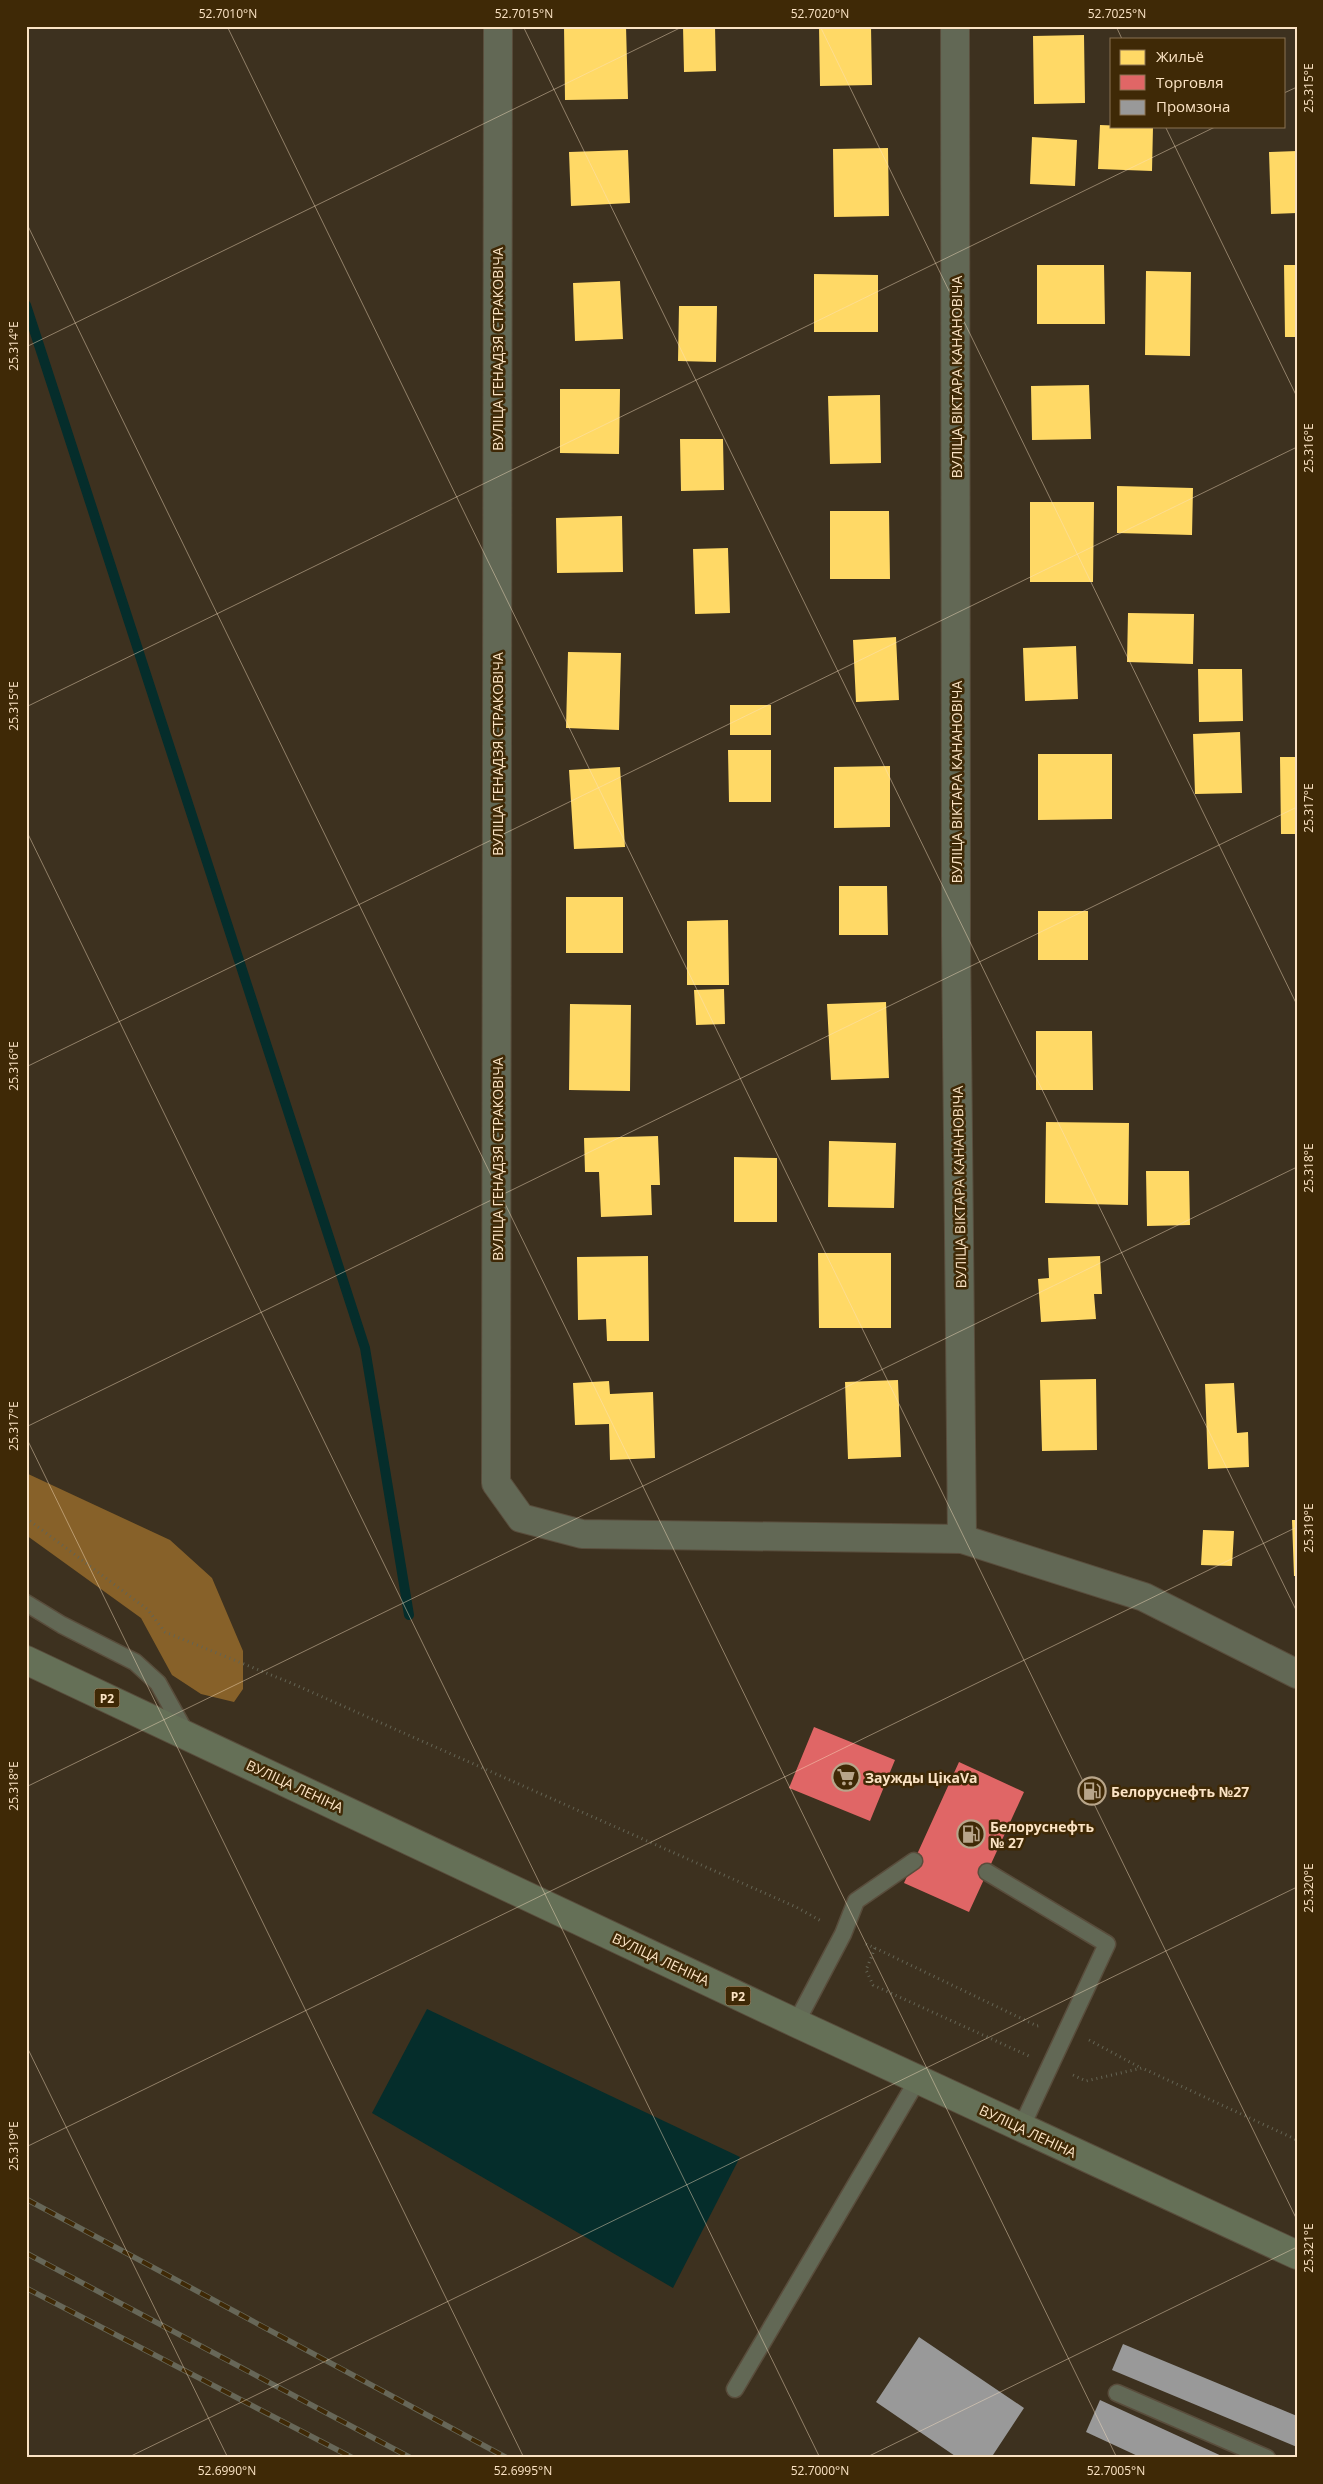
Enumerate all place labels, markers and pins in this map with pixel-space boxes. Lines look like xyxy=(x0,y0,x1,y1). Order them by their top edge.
supermarket icon: Заужды ЦікаVа xyxy=(831,1762,861,1792)
place label: Заужды ЦікаVа xyxy=(865,1768,977,1787)
fuel station icon: Белоруснефть №27 xyxy=(1077,1776,1107,1806)
place label: Белоруснефть №27 xyxy=(1111,1782,1249,1801)
place label: Белоруснефть № 27 xyxy=(990,1817,1095,1852)
fuel station icon: Белоруснефть № 27 xyxy=(956,1819,986,1849)

